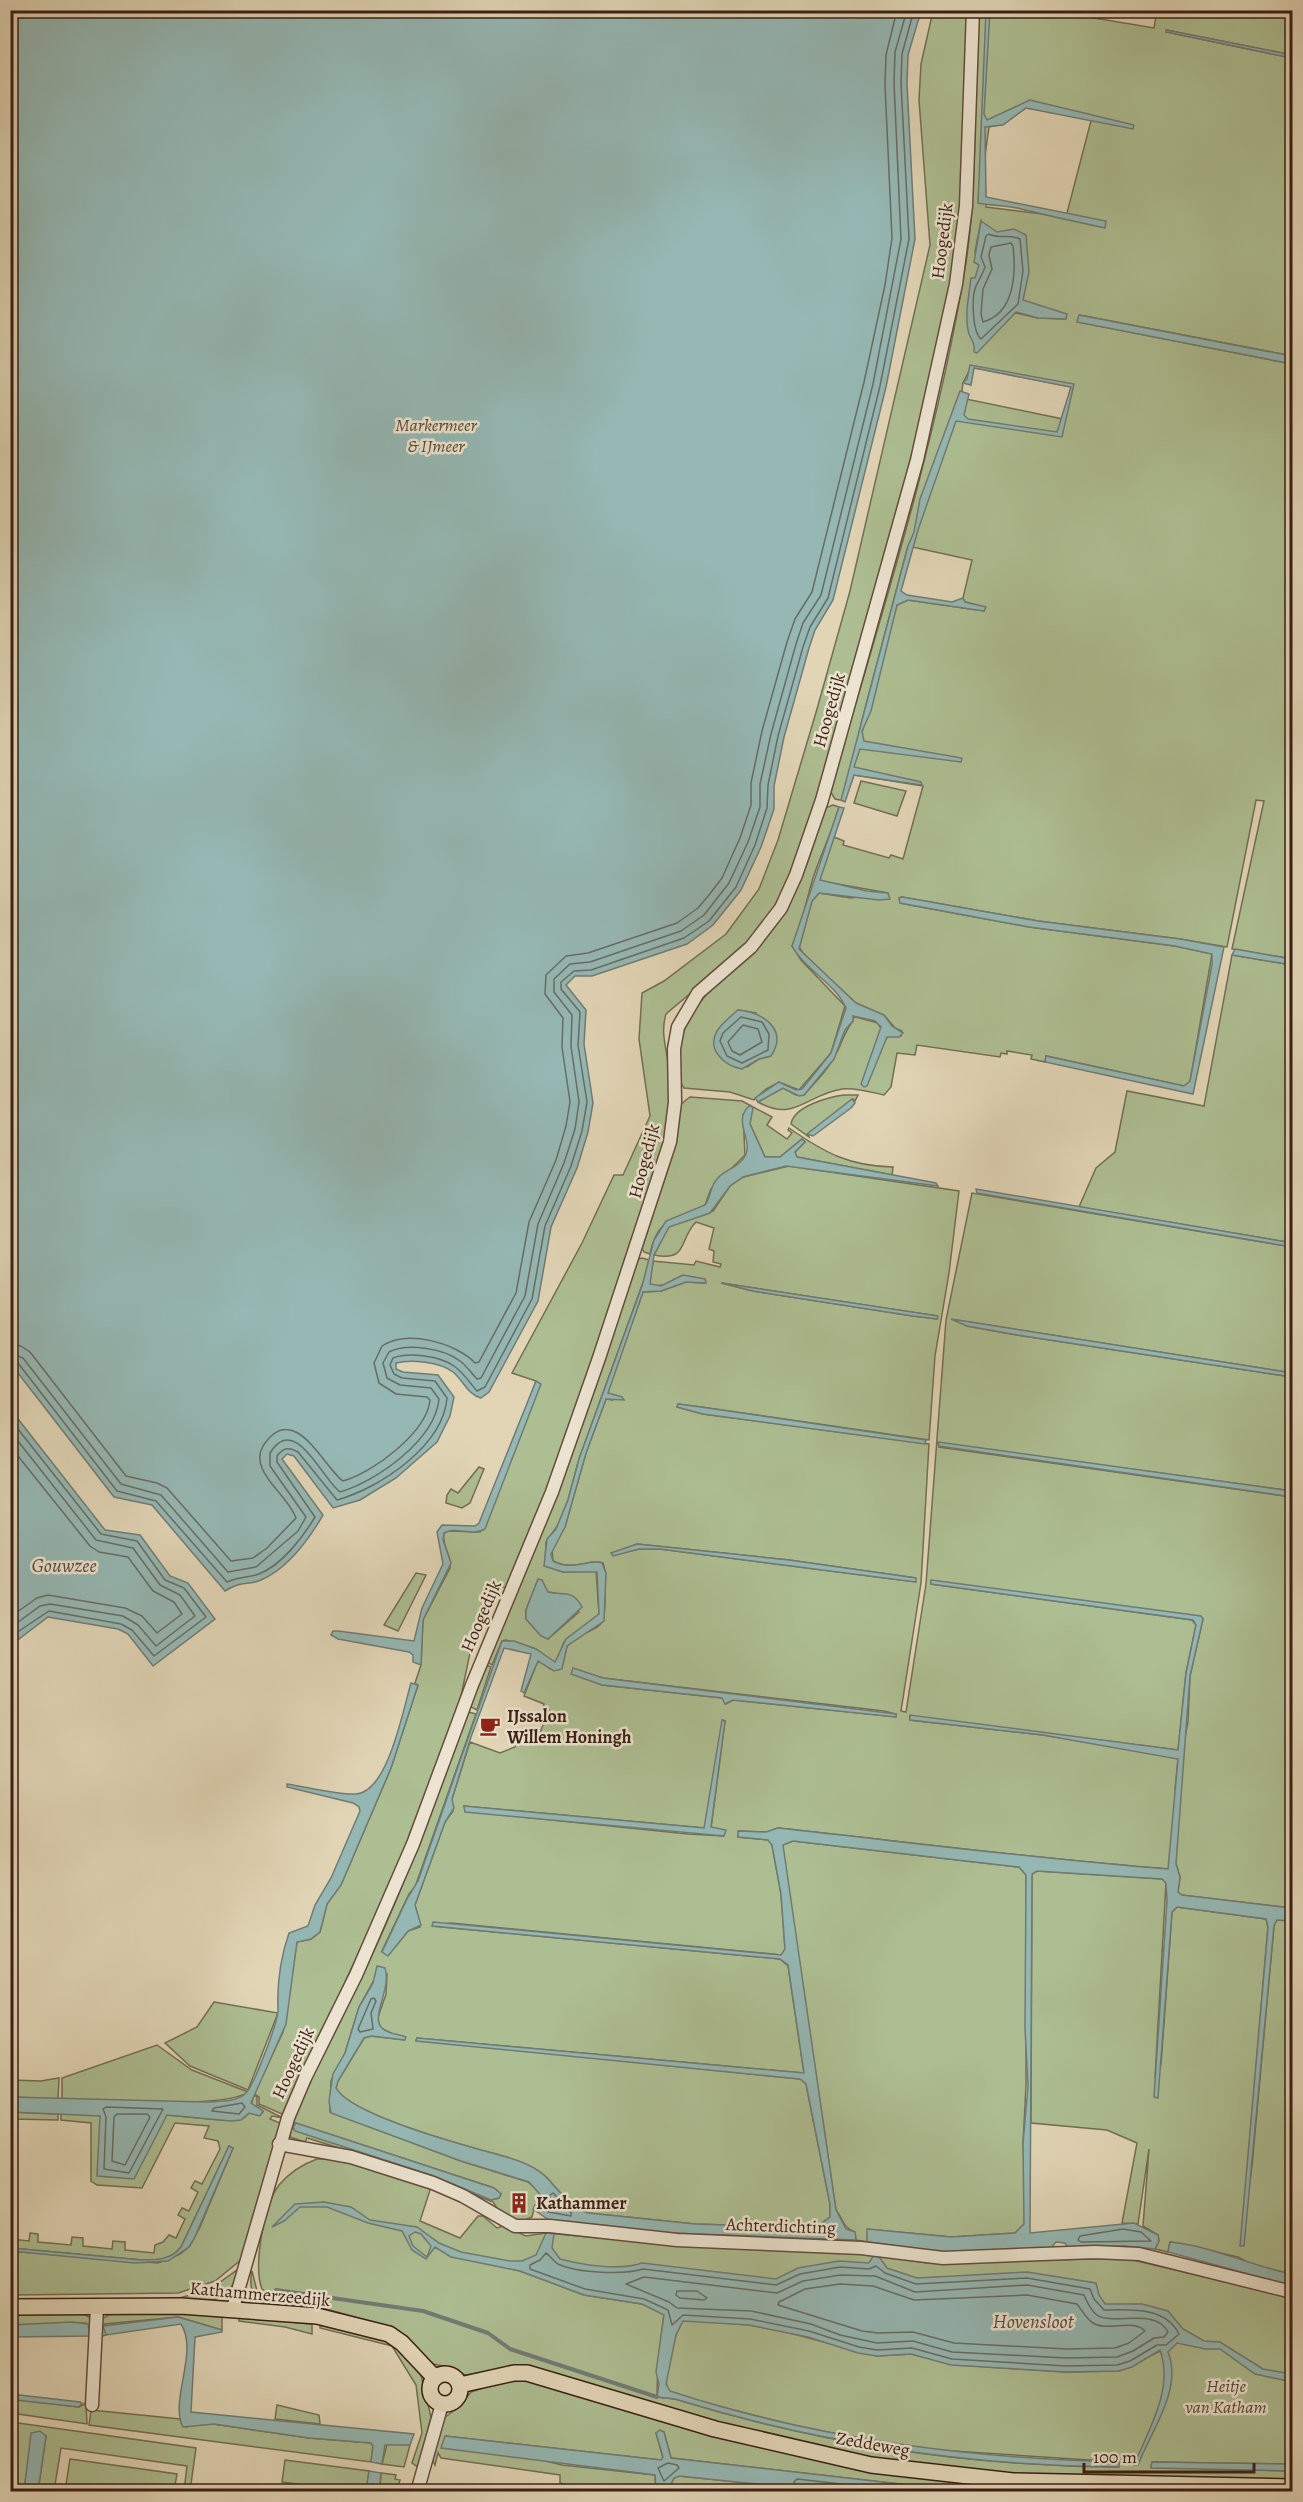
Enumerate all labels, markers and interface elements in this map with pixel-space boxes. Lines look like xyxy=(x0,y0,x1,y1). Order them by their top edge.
street label: Hoogedijk xyxy=(925,202,959,280)
park label: Markermeer & IJmeer xyxy=(395,413,478,458)
street label: Hoogedijk xyxy=(807,670,851,750)
street label: Hoogedijk xyxy=(623,1121,665,1201)
water label: Gouwzee xyxy=(31,1552,97,1579)
street label: Hoogedijk xyxy=(455,1576,507,1656)
place label: IJssalon Willem Honingh xyxy=(506,1704,632,1749)
cafe icon: IJssalon Willem Honingh xyxy=(478,1714,502,1738)
street label: Hoogedijk xyxy=(266,2023,320,2103)
building icon: Kathammer xyxy=(507,2191,531,2215)
place label: Kathammer xyxy=(536,2191,627,2215)
street label: Achterdichting xyxy=(725,2212,836,2240)
street label: Kathammerzeedijk xyxy=(189,2276,331,2312)
water label: Hovensloot xyxy=(993,2308,1075,2335)
park label: Heitje van Katham xyxy=(1185,2374,1267,2419)
street label: Zeddeweg xyxy=(834,2426,912,2462)
scale bar xyxy=(1084,2436,1254,2474)
text: 100 m xyxy=(1093,2445,1137,2469)

